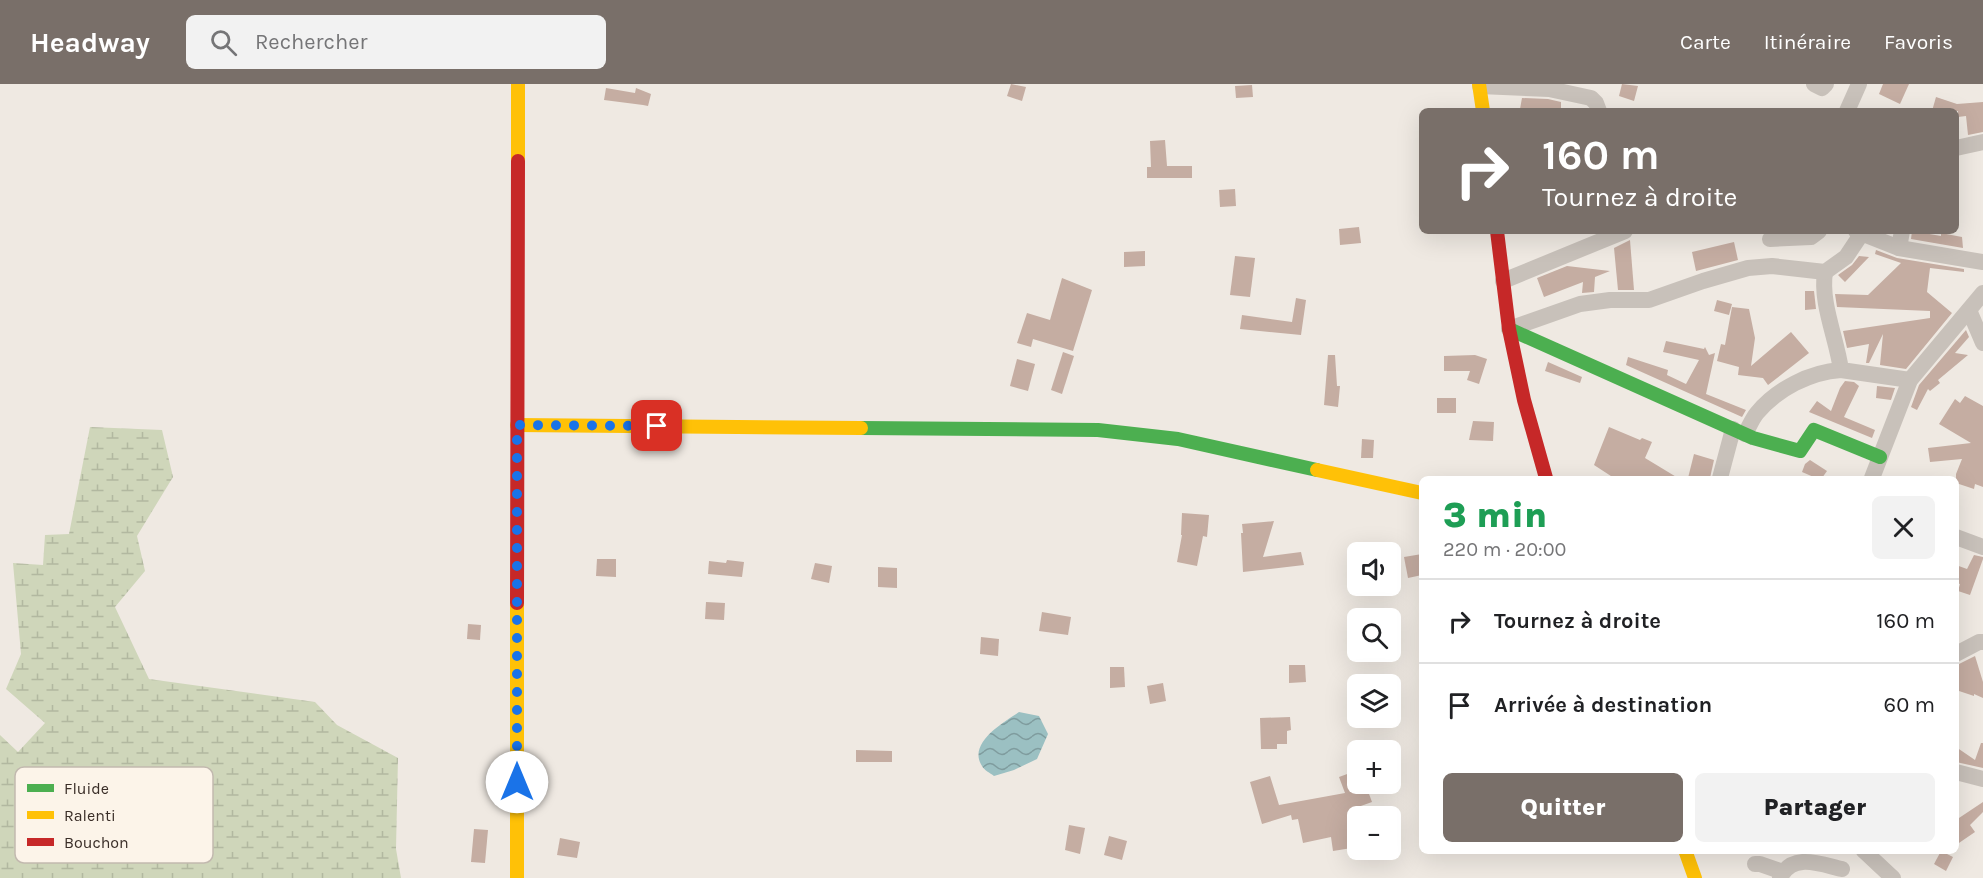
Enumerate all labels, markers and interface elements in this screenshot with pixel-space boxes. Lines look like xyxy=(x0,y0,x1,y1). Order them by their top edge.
search box xyxy=(186,15,606,69)
text: Headway xyxy=(30,26,150,59)
icon: search xyxy=(207,26,240,59)
text: Rechercher xyxy=(255,29,367,55)
text: Carte xyxy=(1680,30,1731,54)
text: Itinéraire xyxy=(1764,30,1851,54)
text: Favoris xyxy=(1884,30,1953,54)
text: 160 m xyxy=(1542,130,1660,180)
icon: right xyxy=(1443,132,1521,210)
text: Tournez à droite xyxy=(1542,181,1737,213)
pin xyxy=(631,400,682,451)
icon: arrive xyxy=(640,409,673,442)
text: 3 min xyxy=(1443,494,1547,536)
button: close xyxy=(1872,496,1935,559)
text: 220 m · 20:00 xyxy=(1443,538,1566,561)
map controls xyxy=(1347,542,1401,860)
button: sound xyxy=(1347,542,1401,596)
icon: right xyxy=(1443,605,1476,638)
button: search xyxy=(1347,608,1401,662)
text: Tournez à droite xyxy=(1494,608,1661,634)
text: 160 m xyxy=(1876,608,1935,634)
button: layers xyxy=(1347,674,1401,728)
icon: arrive xyxy=(1443,689,1476,722)
text: Arrivée à destination xyxy=(1494,692,1712,718)
text: 60 m xyxy=(1884,692,1935,718)
button: + xyxy=(1347,740,1401,794)
position arrow xyxy=(485,750,549,814)
legend xyxy=(15,767,213,863)
button: Quitter xyxy=(1443,773,1683,842)
button: Partager xyxy=(1695,773,1935,842)
text: Fluide xyxy=(64,779,109,798)
text: Ralenti xyxy=(64,806,116,825)
button: − xyxy=(1347,806,1401,860)
text: Bouchon xyxy=(64,833,129,852)

